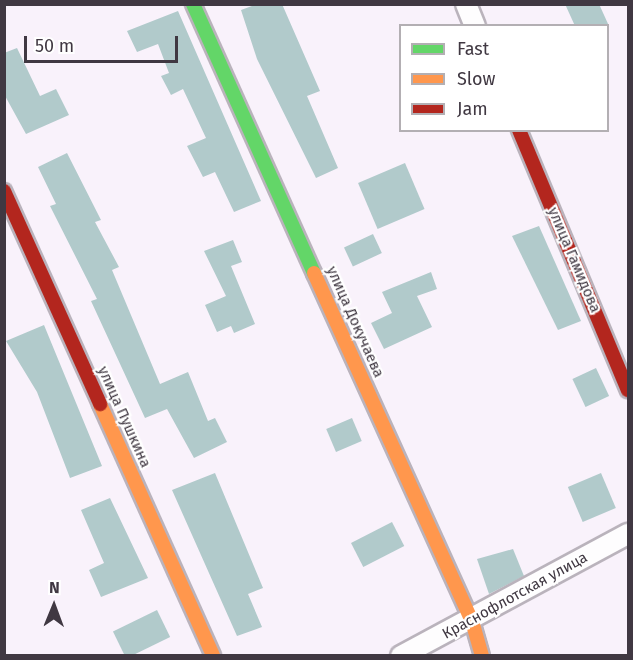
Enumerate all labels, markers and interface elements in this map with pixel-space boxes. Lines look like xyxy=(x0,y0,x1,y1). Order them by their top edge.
scale bar xyxy=(27,24,182,62)
legend xyxy=(399,24,609,132)
text: 50 m xyxy=(35,35,74,57)
text: Fast xyxy=(457,38,489,60)
text: Slow xyxy=(457,68,495,90)
text: Jam xyxy=(457,98,488,120)
street label: улица Гамидова xyxy=(544,205,604,315)
street label: улица Докучаева xyxy=(322,264,388,380)
street label: улица Пушкина xyxy=(94,364,154,470)
street label: Краснофлотская улица xyxy=(439,549,591,643)
north arrow xyxy=(24,576,84,636)
text: N xyxy=(49,578,60,597)

